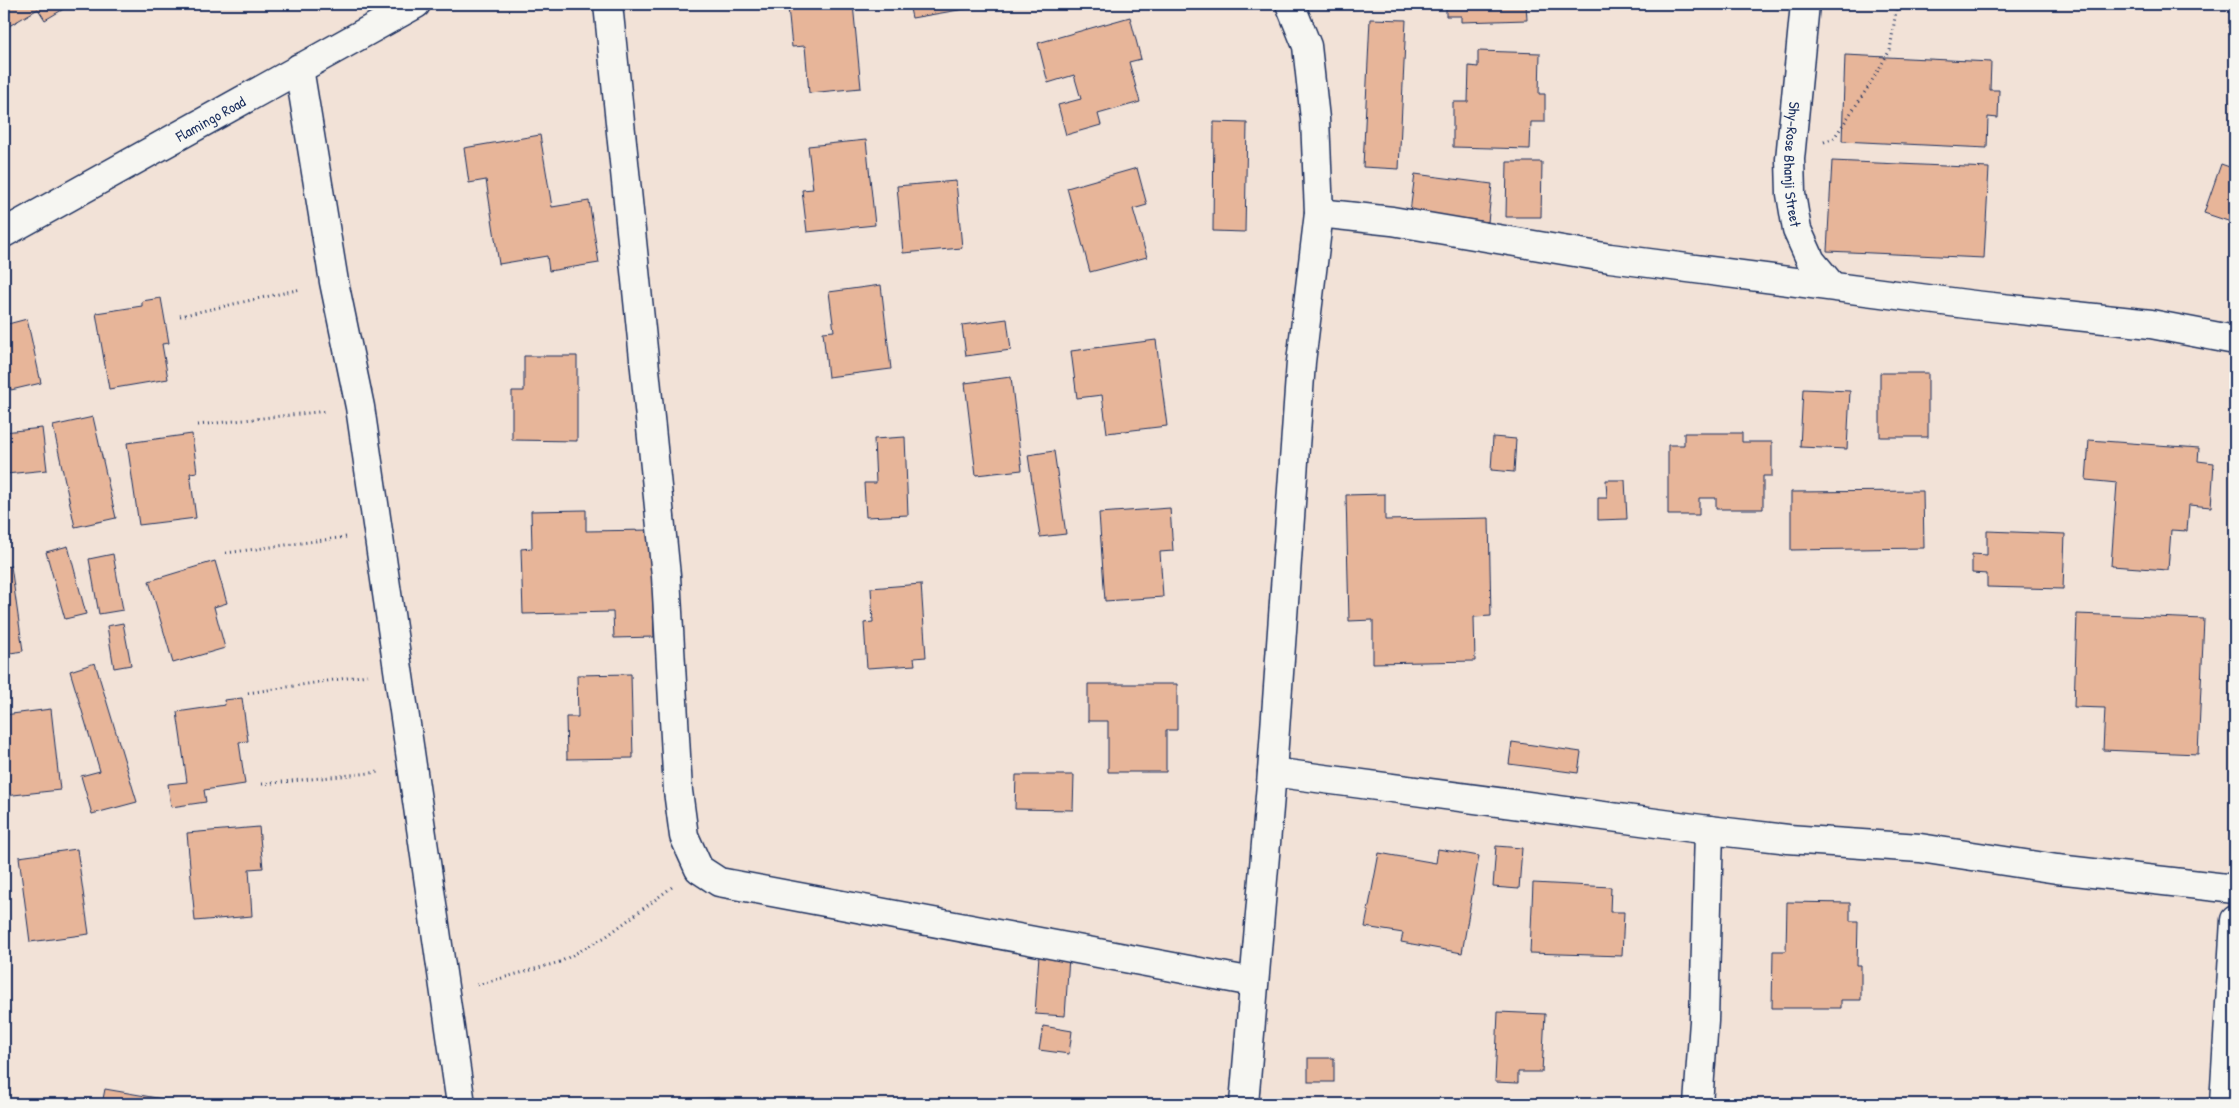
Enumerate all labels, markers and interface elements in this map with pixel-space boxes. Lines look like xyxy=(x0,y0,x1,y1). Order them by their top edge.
street label: Flamingo Road xyxy=(171,90,249,147)
street label: Shy-Rose Bhanji Street xyxy=(1779,101,1807,229)

